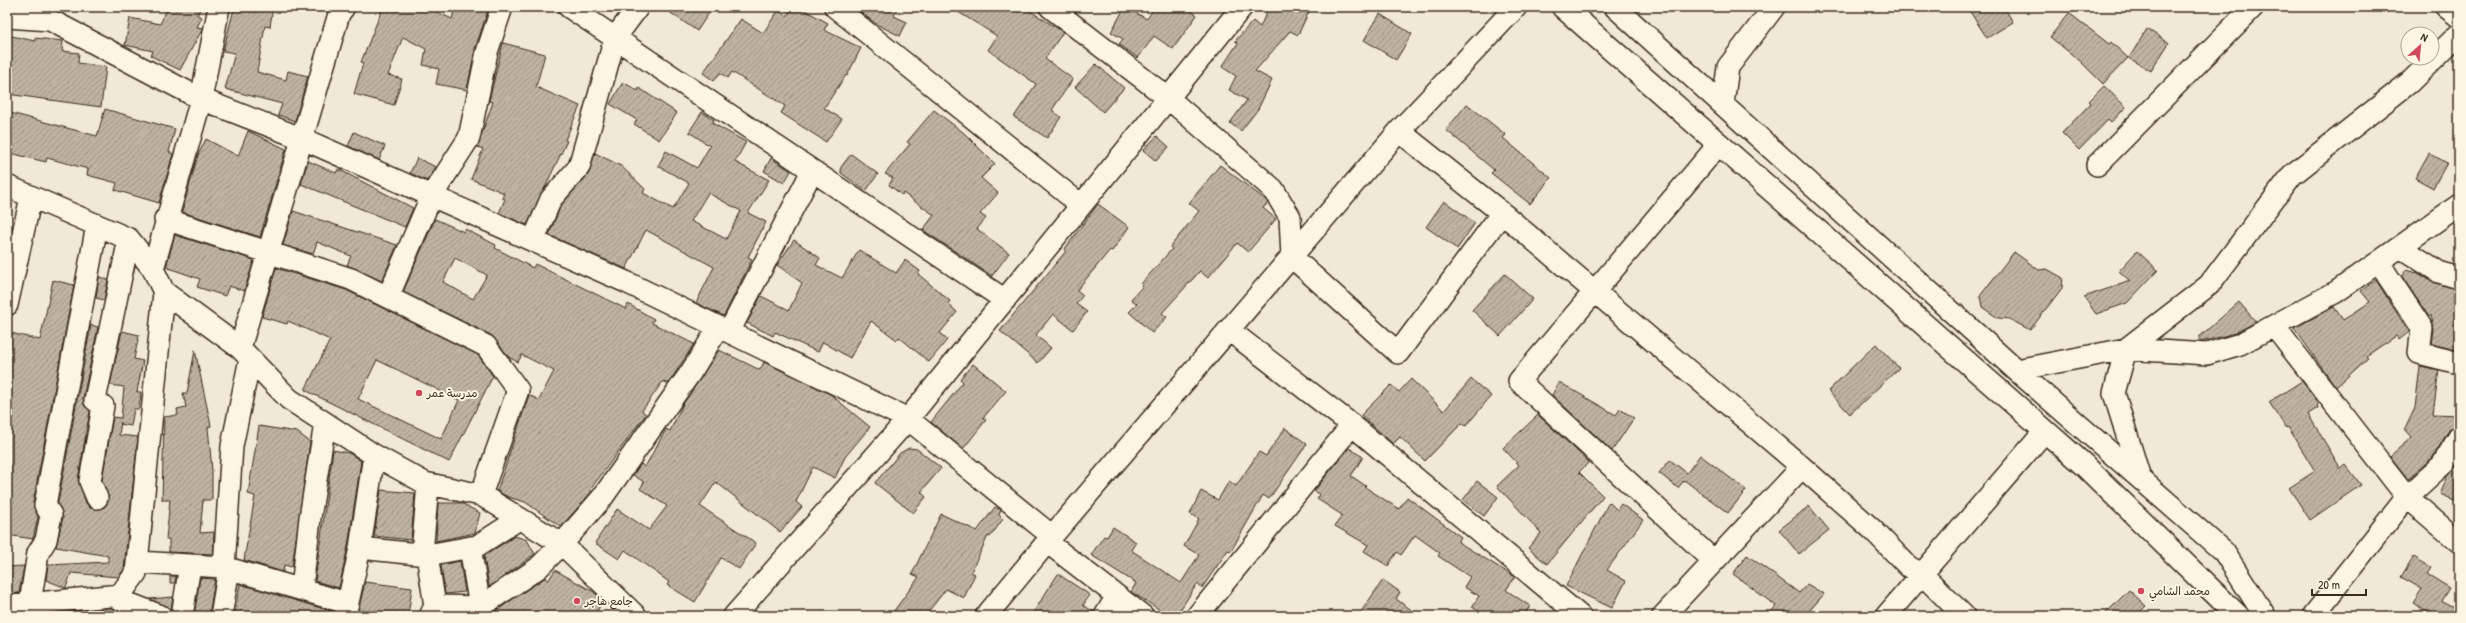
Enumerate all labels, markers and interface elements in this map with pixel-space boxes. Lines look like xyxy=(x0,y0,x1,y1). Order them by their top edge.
north arrow xyxy=(2400,26,2440,66)
text: N xyxy=(2419,30,2430,45)
place label: مدرسة عمر xyxy=(426,386,478,400)
marker: مدرسة عمر xyxy=(414,388,424,398)
scale bar xyxy=(2312,571,2366,597)
text: 20 m xyxy=(2318,576,2340,593)
place label: محمد الشامي xyxy=(2149,584,2210,602)
marker: محمد الشامي xyxy=(2136,586,2146,596)
place label: جامع هاجر xyxy=(584,594,633,610)
marker: جامع هاجر xyxy=(572,596,582,606)

